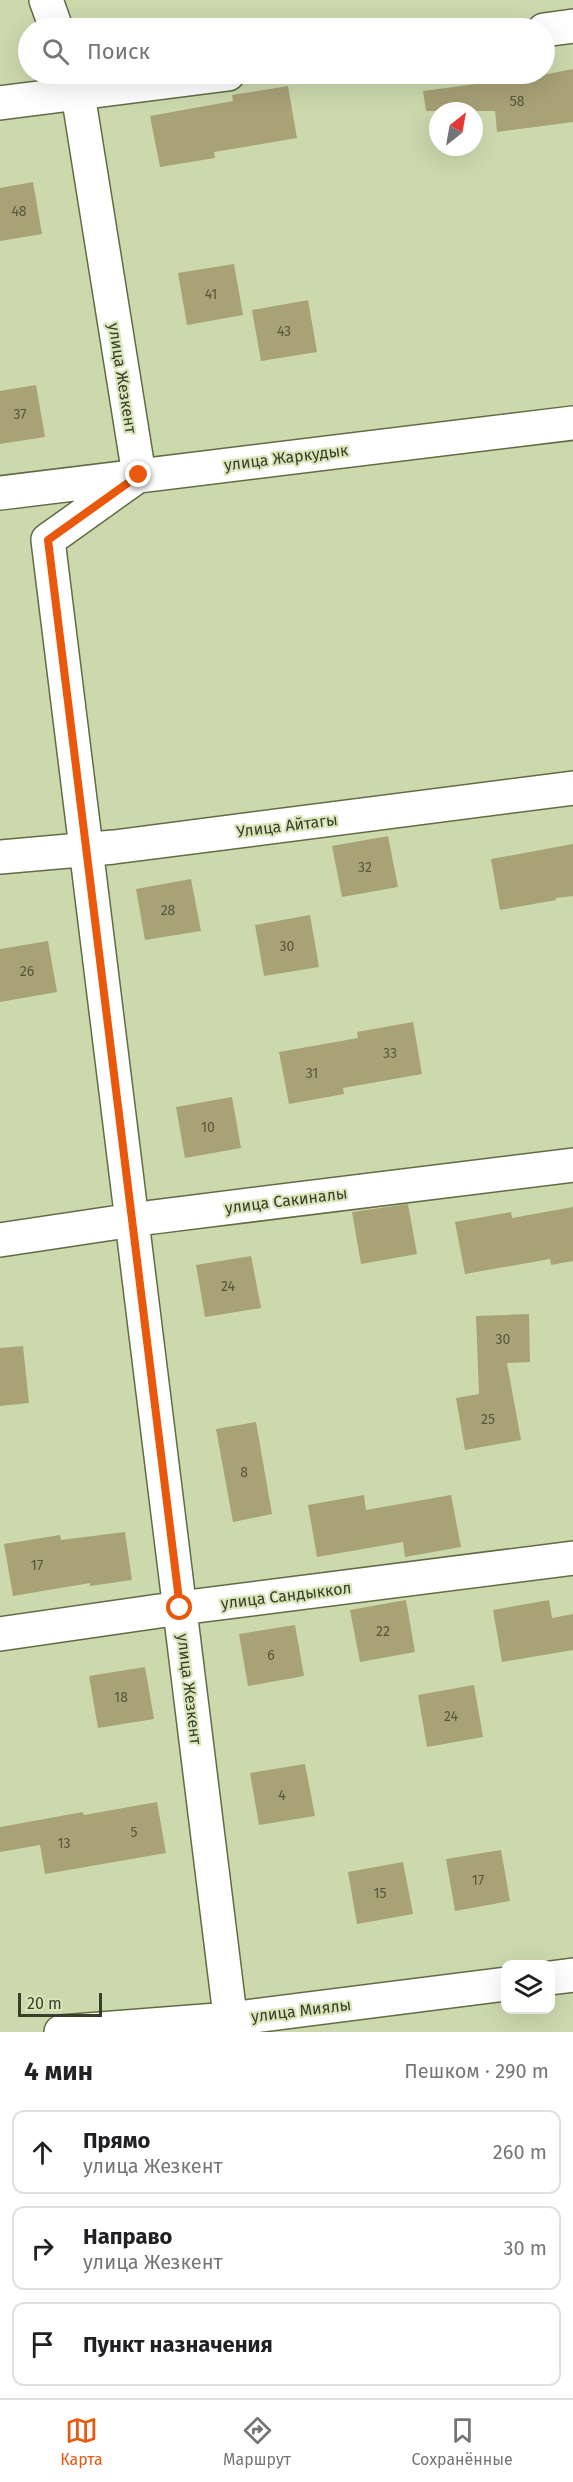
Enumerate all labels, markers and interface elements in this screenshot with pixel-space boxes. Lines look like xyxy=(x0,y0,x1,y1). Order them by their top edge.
search box xyxy=(18,18,555,84)
icon: search xyxy=(39,35,72,68)
text: Поиск xyxy=(87,38,150,65)
house number: 58 xyxy=(510,93,525,110)
north arrow xyxy=(429,102,483,156)
house number: 48 xyxy=(11,203,27,220)
house number: 41 xyxy=(205,286,217,303)
street label: улица Жезкент xyxy=(104,321,141,435)
house number: 43 xyxy=(277,323,291,340)
house number: 37 xyxy=(13,406,27,423)
street label: улица Жаркудык xyxy=(223,440,350,475)
route end xyxy=(125,461,151,487)
street label: Улица Айтагы xyxy=(235,810,339,841)
house number: 32 xyxy=(358,859,372,876)
house number: 28 xyxy=(161,902,176,919)
house number: 30 xyxy=(280,938,295,955)
house number: 26 xyxy=(20,963,34,980)
house number: 33 xyxy=(383,1045,397,1062)
house number: 31 xyxy=(306,1065,318,1082)
house number: 10 xyxy=(201,1119,215,1136)
street label: улица Сакиналы xyxy=(224,1184,348,1217)
house number: 24 xyxy=(221,1278,236,1295)
house number: 30 xyxy=(496,1331,511,1348)
house number: 25 xyxy=(481,1411,495,1428)
house number: 8 xyxy=(240,1464,248,1481)
house number: 17 xyxy=(31,1557,43,1574)
street label: улица Сандыккол xyxy=(220,1578,352,1613)
route start xyxy=(166,1594,192,1620)
house number: 22 xyxy=(376,1623,390,1640)
street label: улица Жезкент xyxy=(173,1632,206,1746)
house number: 6 xyxy=(267,1647,275,1664)
house number: 18 xyxy=(114,1689,128,1706)
house number: 24 xyxy=(444,1708,459,1725)
house number: 4 xyxy=(278,1787,286,1804)
house number: 5 xyxy=(130,1824,138,1841)
house number: 13 xyxy=(57,1835,71,1852)
house number: 17 xyxy=(472,1872,484,1889)
house number: 15 xyxy=(373,1885,387,1902)
map controls xyxy=(501,1960,555,2014)
button: layers xyxy=(501,1960,555,2014)
scale bar xyxy=(18,1990,102,2018)
text: 20 m xyxy=(27,1994,62,2013)
street label: улица Миялы xyxy=(250,1995,352,2026)
text: 4 мин xyxy=(24,2056,93,2087)
text: Пешком · 290 m xyxy=(404,2059,549,2083)
text: Прямо xyxy=(83,2127,150,2154)
icon: ahead xyxy=(26,2136,59,2169)
text: 260 m xyxy=(493,2140,547,2164)
text: улица Жезкент xyxy=(83,2154,223,2178)
text: Направо xyxy=(83,2223,172,2250)
icon: right xyxy=(26,2232,59,2265)
text: 30 m xyxy=(503,2236,547,2260)
text: улица Жезкент xyxy=(83,2250,223,2274)
icon: arrive xyxy=(26,2328,59,2361)
text: Пункт назначения xyxy=(83,2331,273,2358)
tab: Карта xyxy=(60,2414,103,2469)
tab: Маршрут xyxy=(223,2414,291,2469)
tab: Сохранённые xyxy=(411,2414,513,2469)

